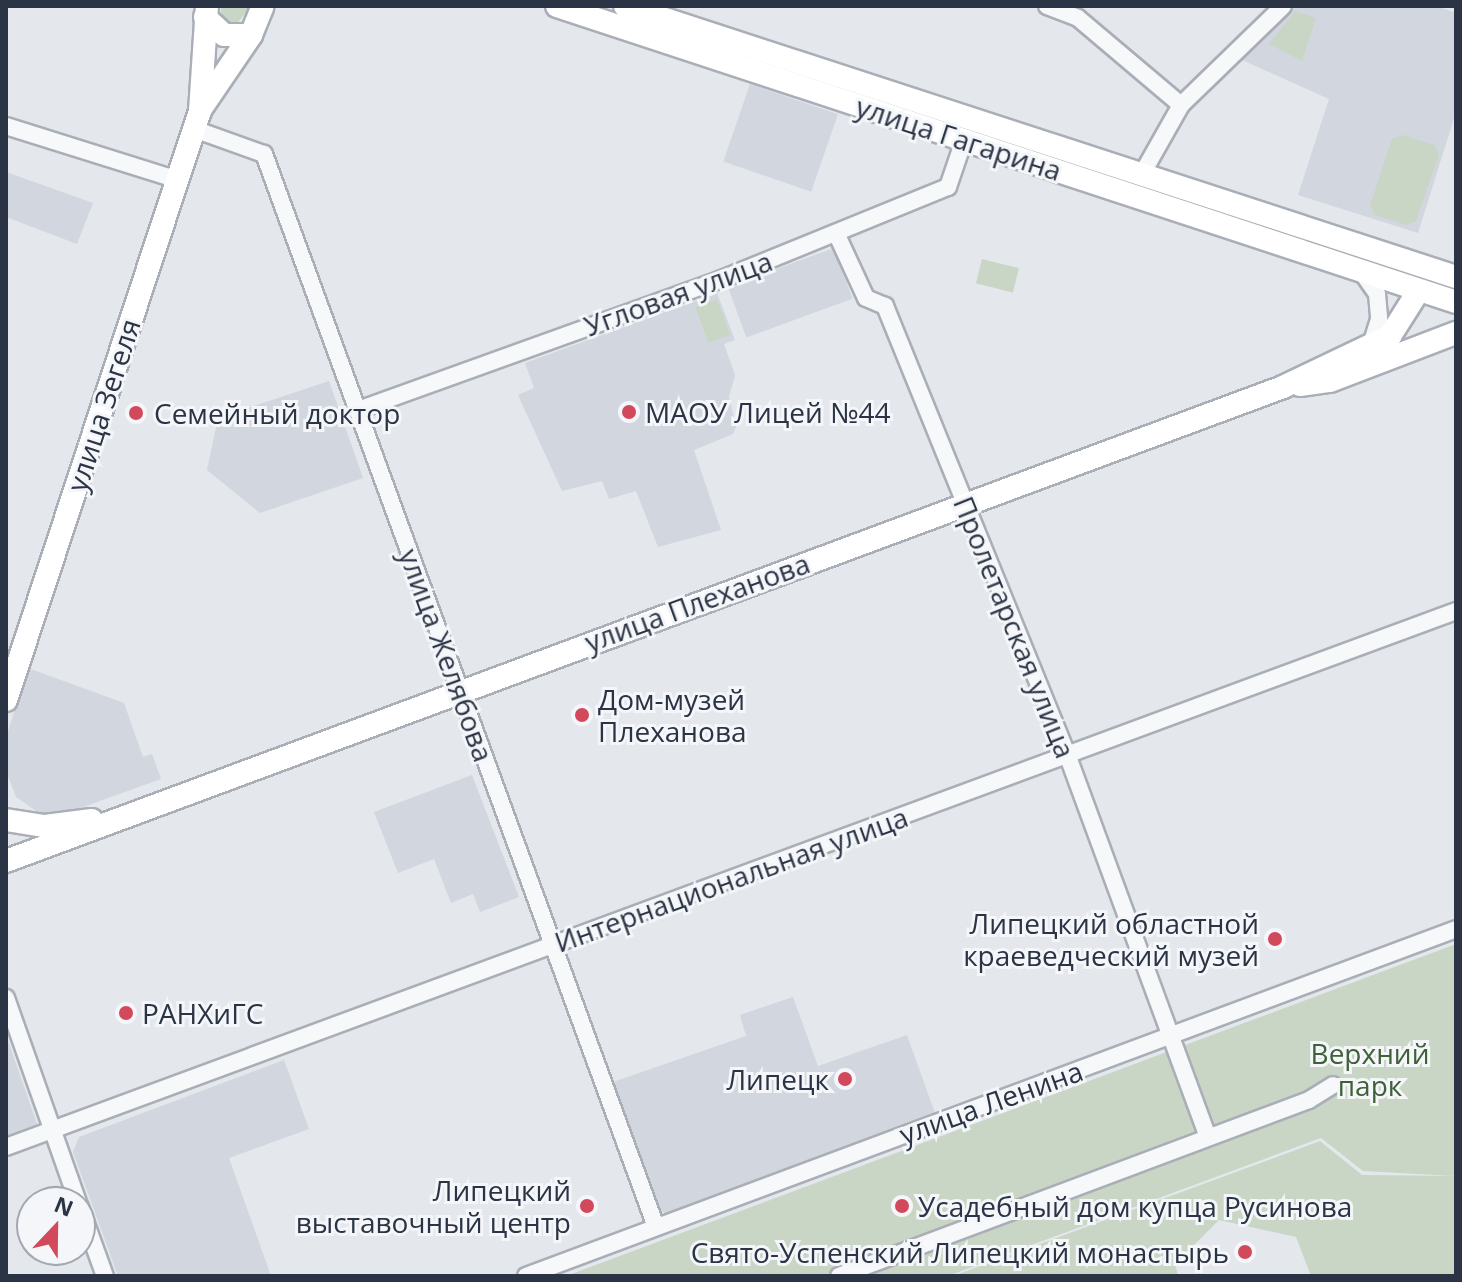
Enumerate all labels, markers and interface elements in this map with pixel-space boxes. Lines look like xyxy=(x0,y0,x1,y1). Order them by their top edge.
street label: улица Гагарина xyxy=(852,89,1066,187)
street label: Угловая улица xyxy=(579,243,777,343)
street label: улица Зегеля xyxy=(59,314,147,496)
place label: МАОУ Лицей №44 xyxy=(645,395,891,429)
place label: Семейный доктор xyxy=(154,396,400,430)
marker: Семейный доктор xyxy=(125,402,147,424)
marker: МАОУ Лицей №44 xyxy=(620,403,638,421)
street label: Пролетарская улица xyxy=(947,491,1083,763)
street label: улица Желябова xyxy=(393,544,501,766)
street label: улица Плеханова xyxy=(580,546,814,658)
place label: Дом-музей Плеханова xyxy=(598,682,747,748)
marker: Дом-музей Плеханова xyxy=(573,706,591,724)
street label: Интернациональная улица xyxy=(550,799,912,959)
place label: Липецкий областной краеведческий музей xyxy=(963,906,1259,972)
marker: Липецкий областной краеведческий музей xyxy=(1266,930,1284,948)
place label: РАНХиГС xyxy=(142,996,263,1030)
marker: РАНХиГС xyxy=(117,1004,135,1022)
park label: Верхний парк xyxy=(1311,1036,1429,1102)
street label: улица Ленина xyxy=(895,1053,1087,1151)
place label: Липецк xyxy=(726,1062,829,1096)
marker: Липецк xyxy=(836,1070,854,1088)
place label: Липецкий выставочный центр xyxy=(296,1173,571,1239)
north arrow xyxy=(16,1186,96,1266)
text: N xyxy=(50,1188,78,1223)
place label: Усадебный дом купца Русинова xyxy=(918,1189,1352,1223)
marker: Липецкий выставочный центр xyxy=(578,1197,596,1215)
marker: Усадебный дом купца Русинова xyxy=(893,1197,911,1215)
place label: Свято-Успенский Липецкий монастырь xyxy=(691,1235,1229,1269)
marker: Свято-Успенский Липецкий монастырь xyxy=(1236,1243,1254,1261)

